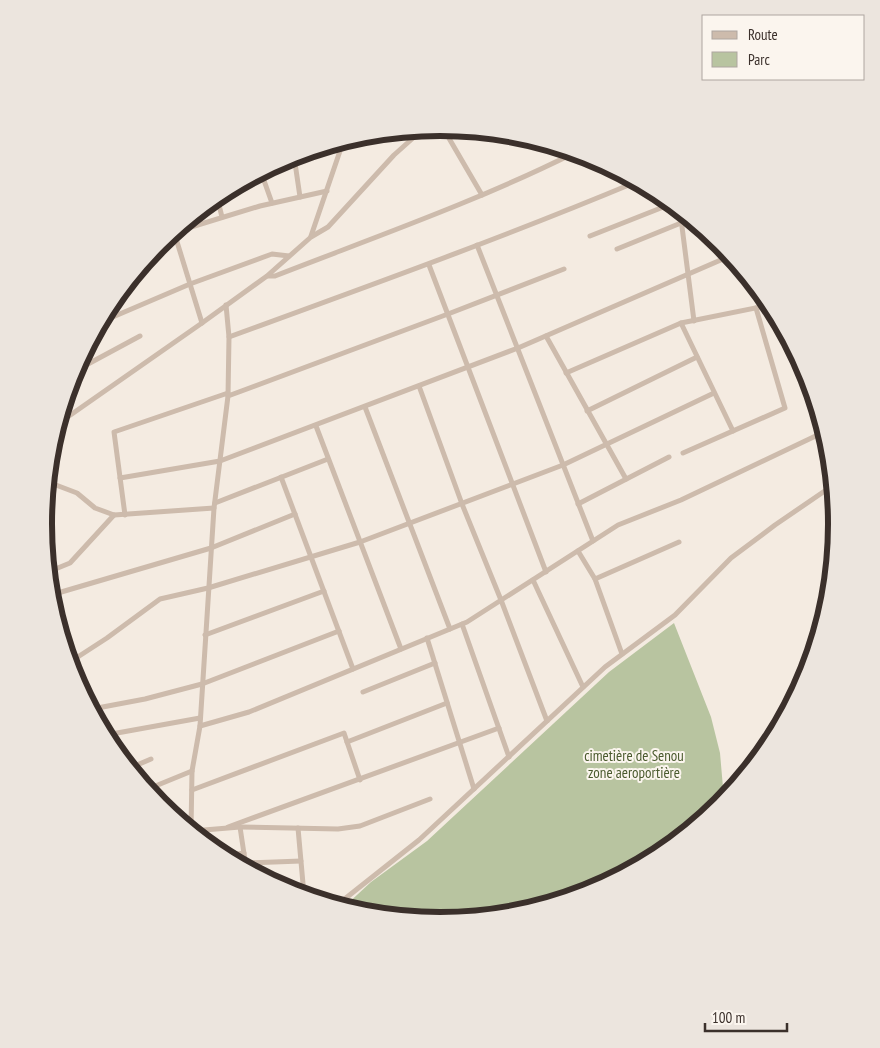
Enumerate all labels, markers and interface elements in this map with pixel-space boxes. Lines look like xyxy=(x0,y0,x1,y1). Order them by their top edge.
legend xyxy=(702,15,865,80)
text: Route xyxy=(748,25,778,44)
text: Parc xyxy=(748,50,770,69)
park label: cimetière de Senou zone aeroportière xyxy=(584,746,684,782)
scale bar xyxy=(705,1000,788,1032)
text: 100 m xyxy=(712,1008,745,1027)

